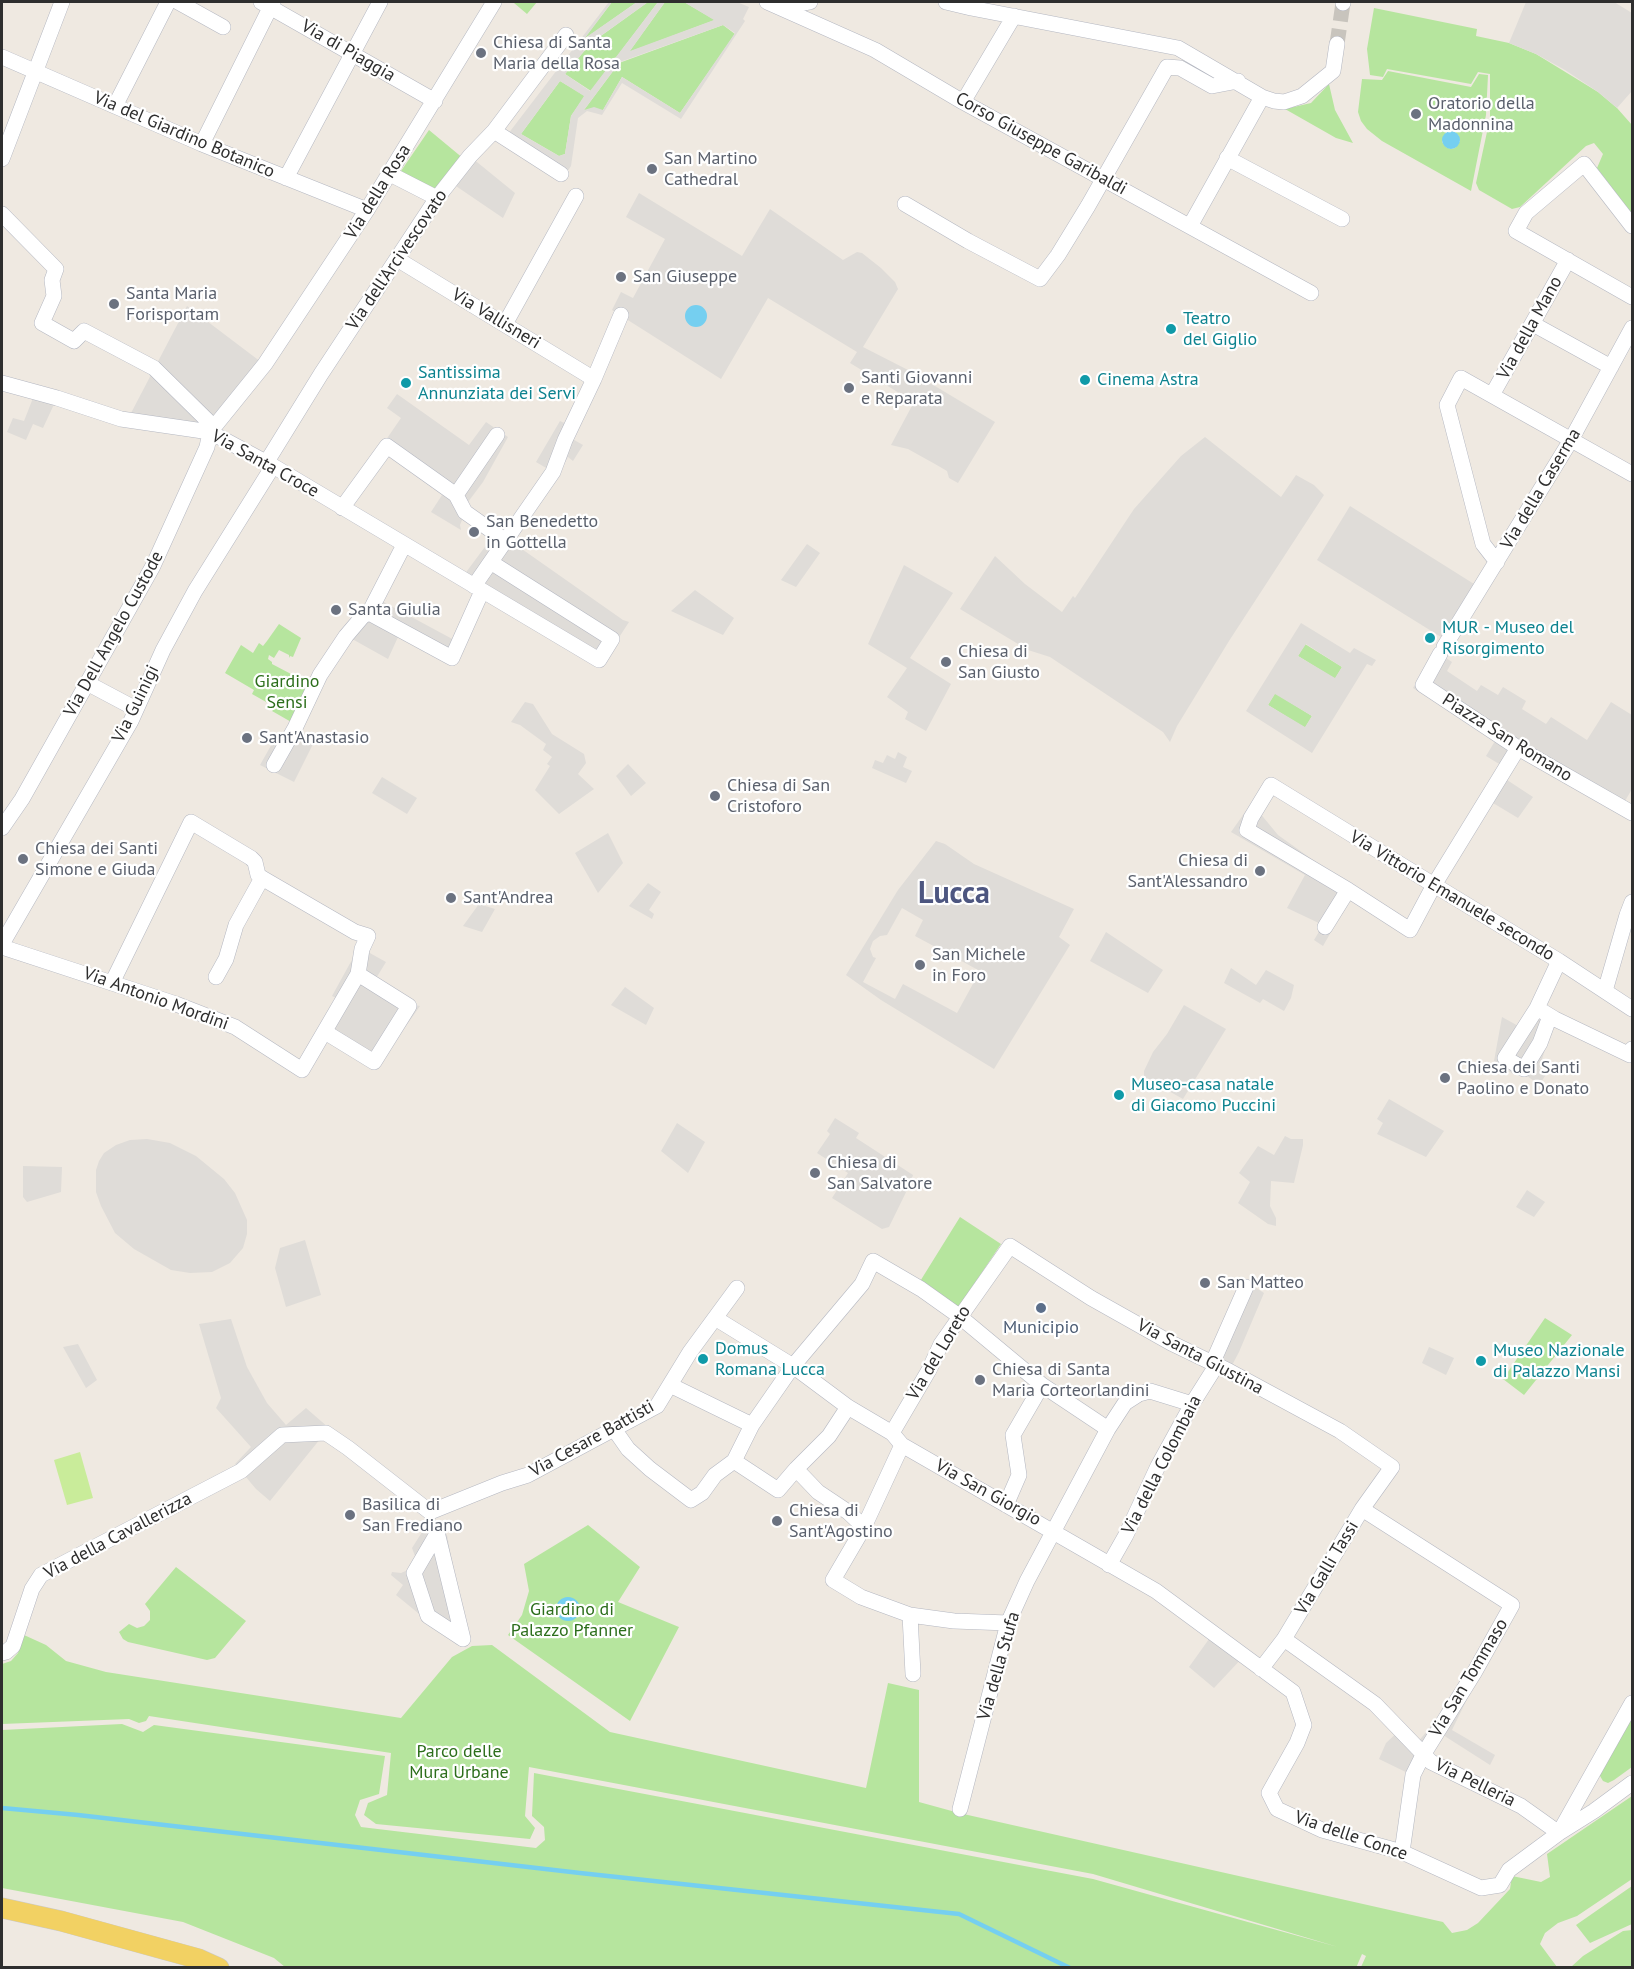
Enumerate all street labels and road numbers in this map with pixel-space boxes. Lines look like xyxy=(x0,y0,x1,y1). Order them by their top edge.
street label: Via di Piaggia xyxy=(297,15,399,87)
street label: Via del Giardino Botanico xyxy=(90,87,278,183)
street label: Corso Giuseppe Garibaldi xyxy=(952,88,1130,200)
street label: Via della Rosa xyxy=(340,141,416,243)
street label: Via dell'Arcivescovato xyxy=(342,186,452,334)
street label: Via della Mano xyxy=(1493,273,1567,383)
street label: Via Vallisneri xyxy=(448,284,544,354)
street label: Via della Caserma xyxy=(1496,425,1586,553)
street label: Via Santa Croce xyxy=(207,426,323,502)
street label: Via Dell Angelo Custode xyxy=(60,548,168,720)
street label: Via Guinigi xyxy=(108,662,164,746)
street label: Piazza San Romano xyxy=(1438,689,1576,787)
street label: Via Vittorio Emanuele secondo xyxy=(1346,826,1558,966)
street label: Via Antonio Mordini xyxy=(80,963,232,1035)
street label: Via del Loreto xyxy=(902,1302,976,1404)
street label: Via Santa Giustina xyxy=(1133,1315,1267,1399)
street label: Via della Colombaia xyxy=(1118,1392,1206,1538)
street label: Via Cesare Battisti xyxy=(526,1396,658,1482)
street label: Via San Giorgio xyxy=(931,1455,1045,1531)
street label: Via della Cavallerizza xyxy=(41,1488,195,1584)
street label: Via Galli Tassi xyxy=(1290,1517,1364,1619)
street label: Via della Stufa xyxy=(973,1609,1025,1723)
street label: Via San Tommaso xyxy=(1425,1615,1513,1741)
street label: Via Pelleria xyxy=(1431,1754,1519,1812)
street label: Via delle Conce xyxy=(1292,1807,1410,1865)

